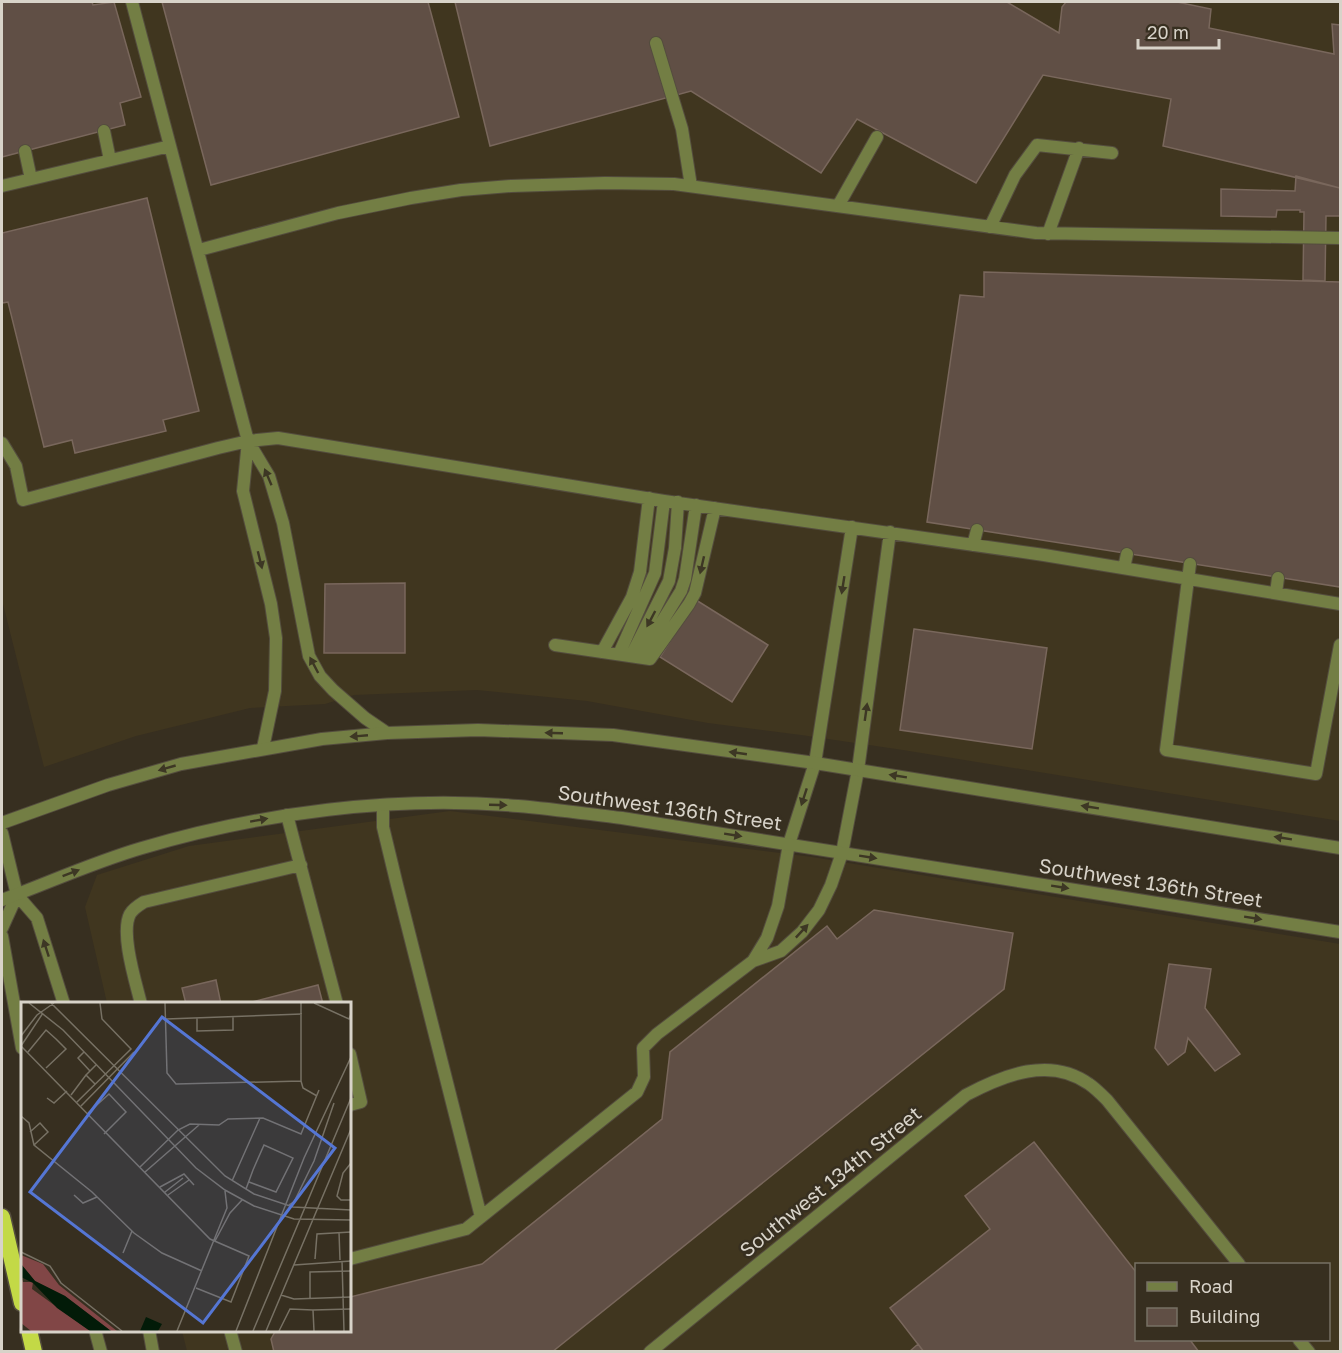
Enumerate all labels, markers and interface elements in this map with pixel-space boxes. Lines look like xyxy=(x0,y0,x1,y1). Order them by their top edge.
scale bar xyxy=(1138,12,1219,50)
text: 20 m xyxy=(1147,21,1189,43)
one-way arrow xyxy=(263,467,273,485)
one-way arrow xyxy=(256,550,266,569)
one-way arrow xyxy=(697,555,707,574)
one-way arrow xyxy=(838,575,847,594)
one-way arrow xyxy=(646,611,656,628)
one-way arrow xyxy=(309,657,319,674)
one-way arrow xyxy=(861,703,870,722)
one-way arrow xyxy=(545,728,564,737)
one-way arrow xyxy=(350,731,369,741)
one-way arrow xyxy=(728,748,747,757)
one-way arrow xyxy=(158,764,176,773)
one-way arrow xyxy=(888,772,907,781)
street label: Southwest 136th Street xyxy=(556,779,784,835)
one-way arrow xyxy=(799,788,808,806)
one-way arrow xyxy=(488,801,507,810)
one-way arrow xyxy=(1081,803,1100,812)
one-way arrow xyxy=(249,815,268,824)
one-way arrow xyxy=(724,830,743,839)
one-way arrow xyxy=(1273,834,1292,843)
one-way arrow xyxy=(858,852,877,861)
street label: Southwest 136th Street xyxy=(1037,852,1265,912)
one-way arrow xyxy=(62,867,80,877)
one-way arrow xyxy=(1051,883,1070,892)
one-way arrow xyxy=(1244,914,1263,923)
one-way arrow xyxy=(795,924,808,939)
one-way arrow xyxy=(41,939,51,957)
inset map xyxy=(21,1002,351,1332)
street label: Southwest 134th Street xyxy=(735,1100,925,1262)
legend xyxy=(1135,1263,1330,1341)
text: Road xyxy=(1189,1275,1233,1297)
text: Building xyxy=(1189,1305,1260,1327)

